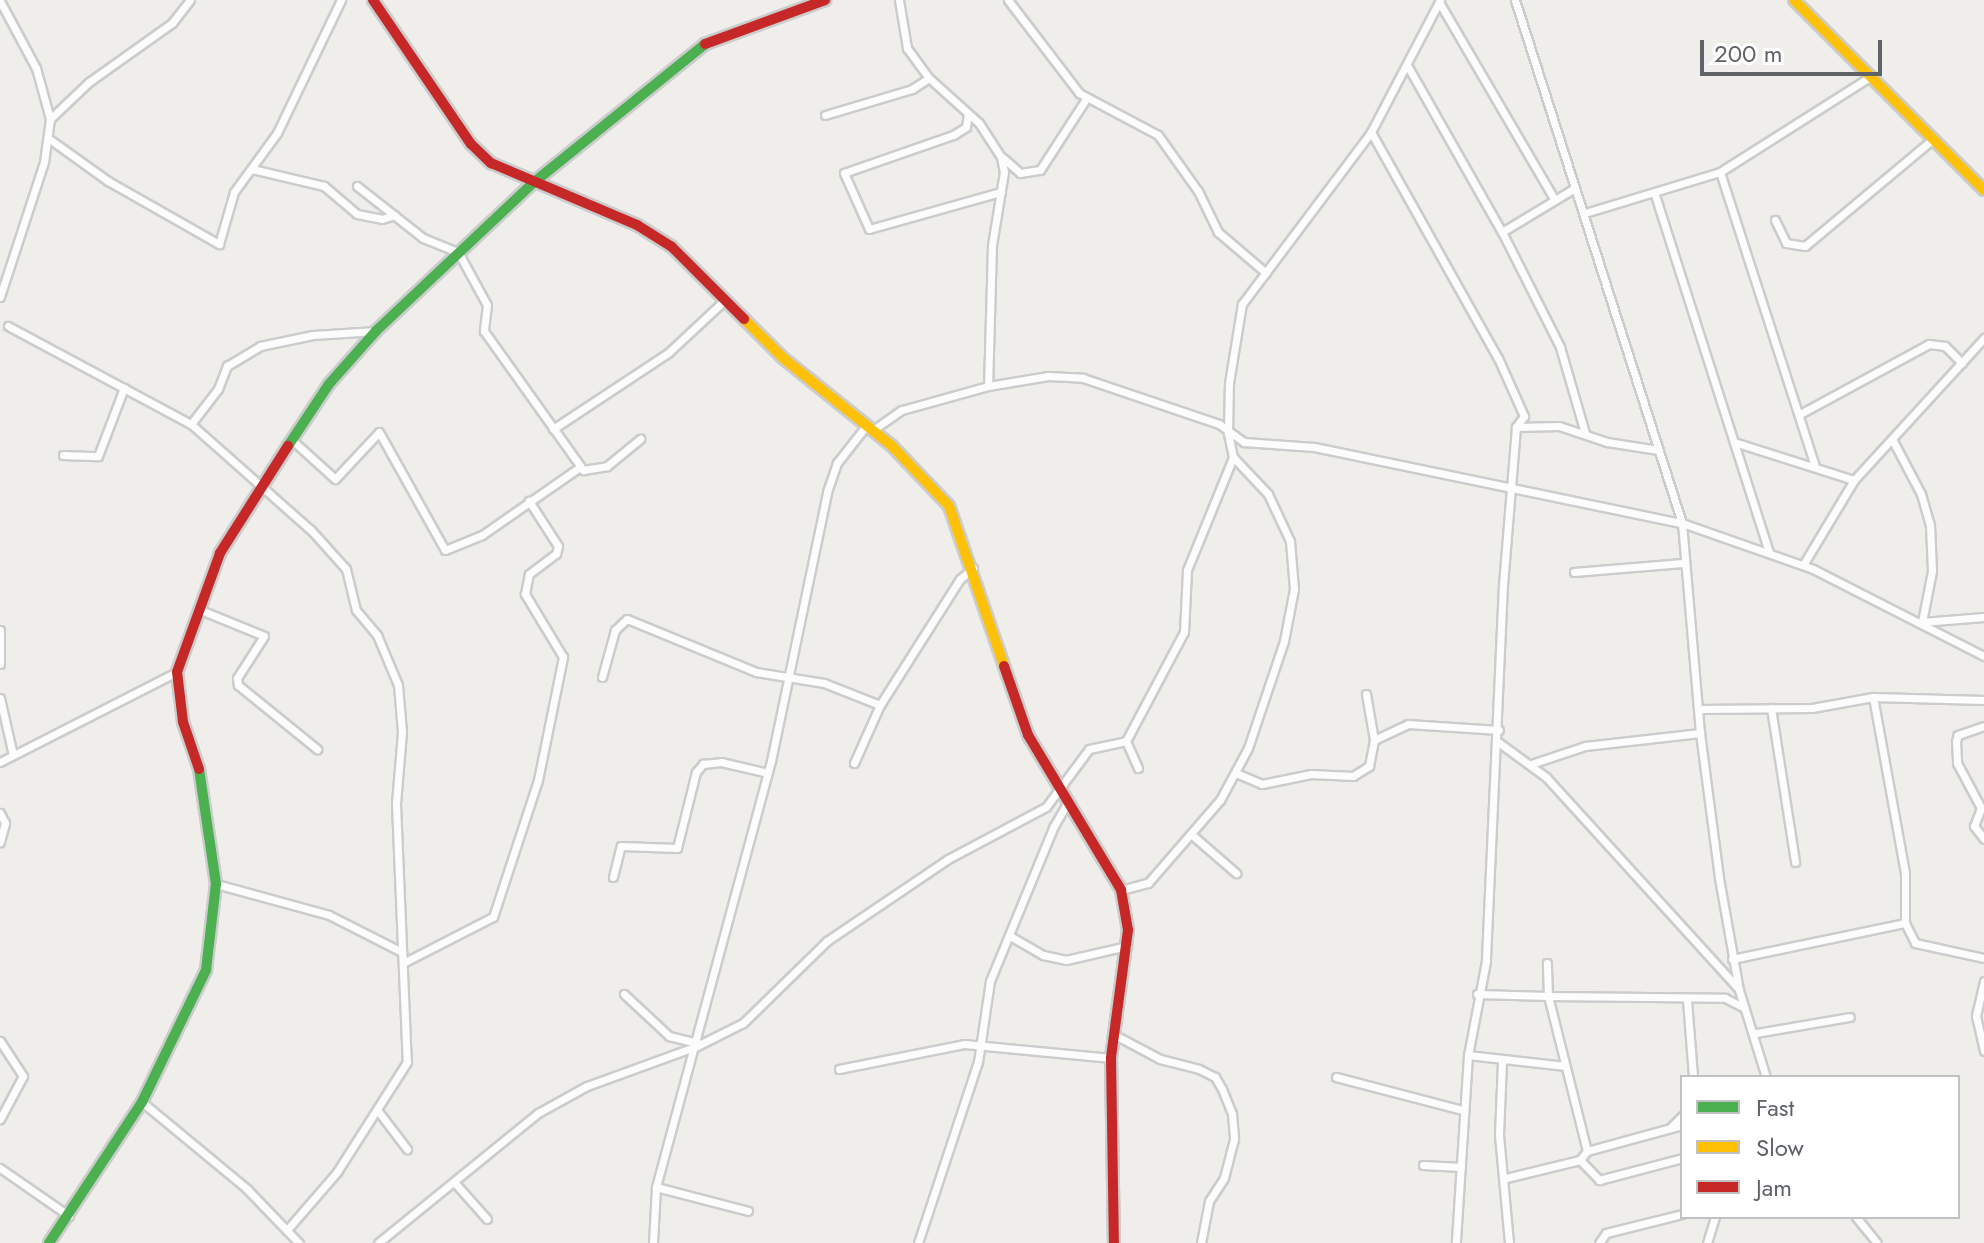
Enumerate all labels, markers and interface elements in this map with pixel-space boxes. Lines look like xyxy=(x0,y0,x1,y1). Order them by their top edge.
scale bar xyxy=(1704,24,1886,74)
text: 200 m xyxy=(1714,36,1782,71)
legend xyxy=(1680,1075,1960,1219)
text: Fast xyxy=(1756,1090,1794,1125)
text: Slow xyxy=(1756,1130,1804,1165)
text: Jam xyxy=(1756,1170,1792,1205)

